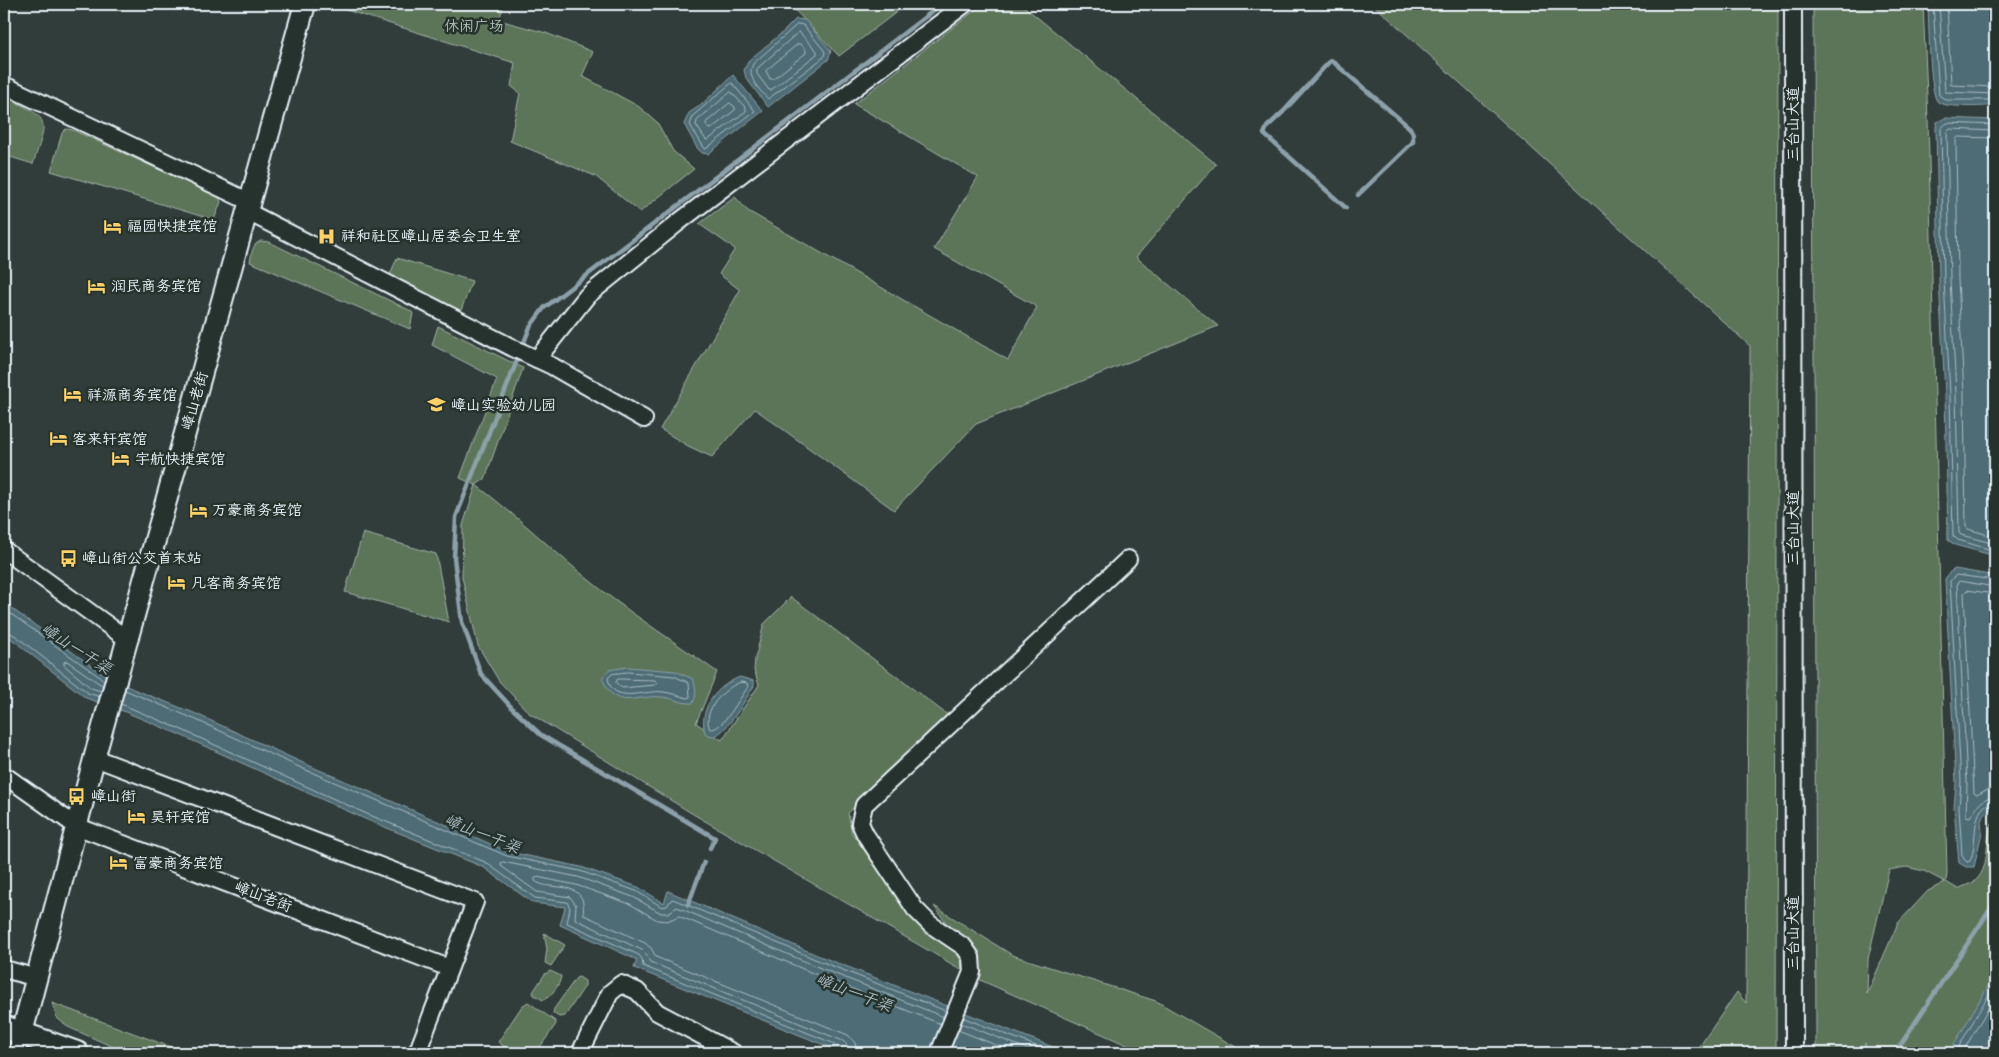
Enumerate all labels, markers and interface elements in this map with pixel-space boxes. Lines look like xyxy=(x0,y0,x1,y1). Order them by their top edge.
park label: 休闲广场 xyxy=(444,17,504,36)
street label: 三台山大道 xyxy=(1784,86,1803,162)
hotel icon: 福园快捷宾馆 xyxy=(103,216,123,236)
place label: 福园快捷宾馆 xyxy=(127,217,217,236)
hospital icon: 祥和社区嶂山居委会卫生室 xyxy=(317,226,337,246)
place label: 祥和社区嶂山居委会卫生室 xyxy=(341,227,521,246)
hotel icon: 润民商务宾馆 xyxy=(87,276,107,296)
place label: 润民商务宾馆 xyxy=(111,277,201,296)
street label: 嶂山老街 xyxy=(178,370,212,432)
hotel icon: 祥源商务宾馆 xyxy=(63,385,83,405)
place label: 祥源商务宾馆 xyxy=(87,386,177,405)
school or university icon: 嶂山实验幼儿园 xyxy=(427,395,447,415)
place label: 嶂山实验幼儿园 xyxy=(451,396,556,415)
hotel icon: 客来轩宾馆 xyxy=(48,429,68,449)
place label: 客来轩宾馆 xyxy=(72,430,147,449)
hotel icon: 宇航快捷宾馆 xyxy=(111,449,131,469)
place label: 宇航快捷宾馆 xyxy=(135,450,225,469)
street label: 三台山大道 xyxy=(1784,490,1803,566)
hotel icon: 万豪商务宾馆 xyxy=(188,500,208,520)
place label: 万豪商务宾馆 xyxy=(212,501,302,520)
bus stop icon: 嶂山街公交首末站 xyxy=(58,548,78,568)
place label: 嶂山街公交首末站 xyxy=(82,549,202,568)
hotel icon: 凡客商务宾馆 xyxy=(167,573,187,593)
place label: 凡客商务宾馆 xyxy=(191,574,281,593)
water label: 嶂山一干渠 xyxy=(37,619,117,680)
bus stop icon: 嶂山街 xyxy=(67,786,87,806)
place label: 嶂山街 xyxy=(91,787,136,806)
hotel icon: 昊轩宾馆 xyxy=(126,807,146,827)
place label: 昊轩宾馆 xyxy=(150,808,210,827)
water label: 嶂山一干渠 xyxy=(441,810,525,859)
hotel icon: 富豪商务宾馆 xyxy=(109,853,129,873)
place label: 富豪商务宾馆 xyxy=(133,854,223,873)
street label: 嶂山老街 xyxy=(232,877,294,917)
street label: 三台山大道 xyxy=(1784,895,1803,971)
water label: 嶂山一干渠 xyxy=(813,969,897,1017)

